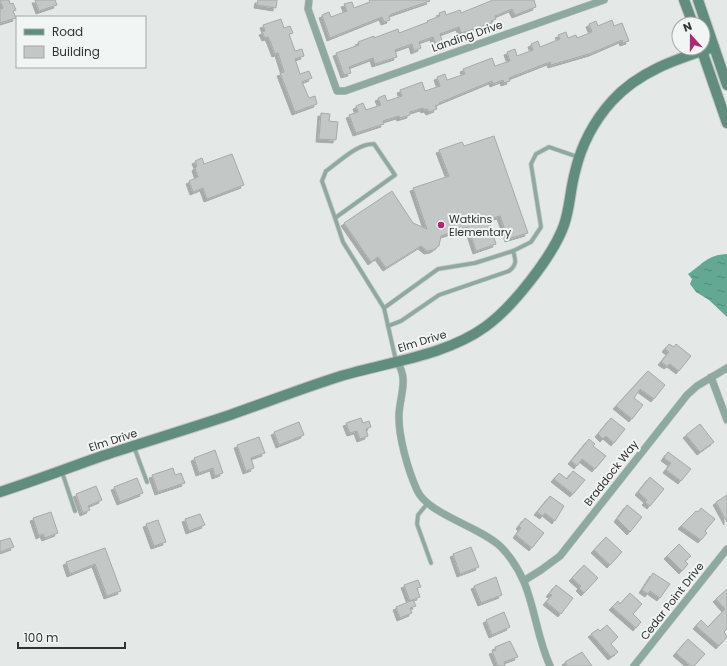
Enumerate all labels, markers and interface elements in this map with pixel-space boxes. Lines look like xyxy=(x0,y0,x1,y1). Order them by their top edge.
legend xyxy=(16,16,146,68)
street label: Landing Drive xyxy=(429,16,505,56)
north arrow xyxy=(671,16,711,56)
text: N xyxy=(681,18,694,36)
text: Road xyxy=(52,23,83,40)
text: Building xyxy=(52,43,100,60)
place label: Watkins Elementary xyxy=(449,211,512,240)
marker: Watkins Elementary xyxy=(436,220,446,230)
street label: Elm Drive xyxy=(396,326,449,356)
street label: Elm Drive xyxy=(87,425,140,455)
street label: Braddock Way xyxy=(580,436,642,509)
street label: Cedar Point Drive xyxy=(636,559,708,643)
scale bar xyxy=(18,624,125,650)
text: 100 m xyxy=(24,629,58,646)

